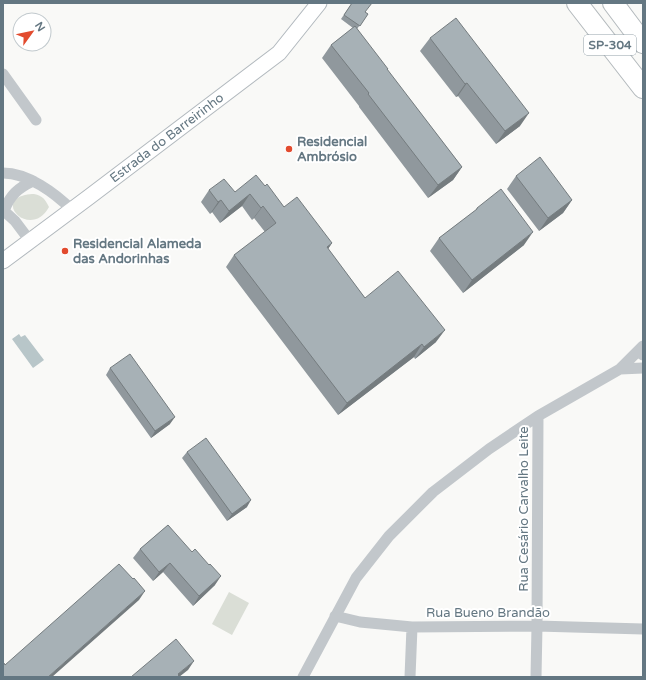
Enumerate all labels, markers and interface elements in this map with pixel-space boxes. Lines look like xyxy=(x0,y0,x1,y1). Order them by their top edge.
north arrow xyxy=(12,12,52,52)
text: N xyxy=(32,20,48,34)
road number: SP-304 xyxy=(584,35,636,55)
street label: Estrada do Barreirinho xyxy=(107,90,227,186)
place label: Residencial Ambrósio xyxy=(297,134,367,165)
marker: Residencial Ambrósio xyxy=(284,144,294,154)
place label: Residencial Alameda das Andorinhas xyxy=(73,236,202,267)
marker: Residencial Alameda das Andorinhas xyxy=(60,246,70,256)
street label: Rua Cesário Carvalho Leite xyxy=(516,426,532,592)
street label: Rua Bueno Brandão xyxy=(426,605,550,621)

